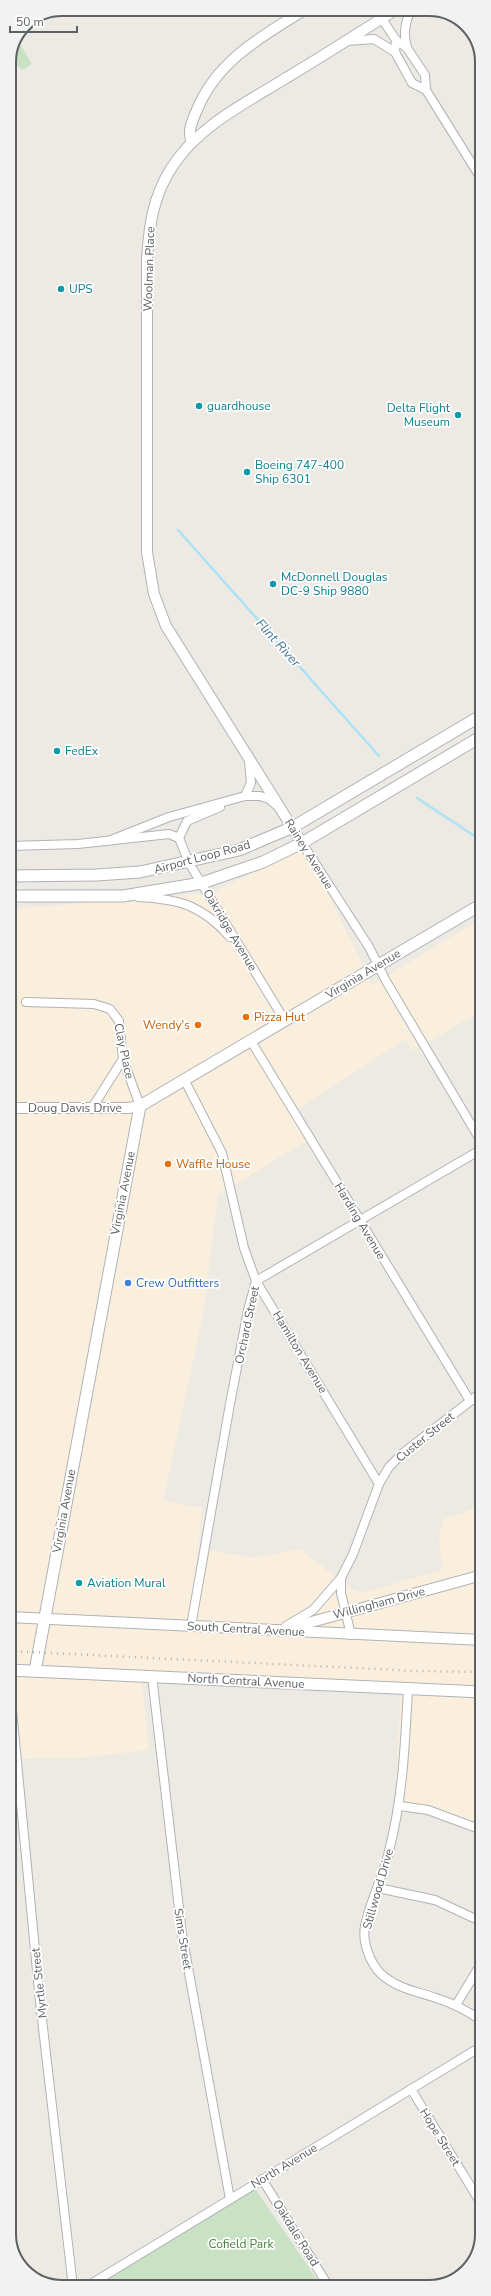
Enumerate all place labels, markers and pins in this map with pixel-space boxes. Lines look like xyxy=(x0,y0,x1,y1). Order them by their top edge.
place label: UPS xyxy=(69,281,93,297)
marker: UPS xyxy=(56,284,66,294)
place label: guardhouse xyxy=(207,398,271,414)
place label: Delta Flight Museum xyxy=(387,400,451,430)
marker: guardhouse xyxy=(194,401,204,411)
marker: Delta Flight Museum xyxy=(453,410,463,420)
place label: Boeing 747-400 Ship 6301 xyxy=(255,457,344,487)
marker: Boeing 747-400 Ship 6301 xyxy=(242,467,252,477)
place label: McDonnell Douglas DC-9 Ship 9880 xyxy=(281,569,388,599)
marker: McDonnell Douglas DC-9 Ship 9880 xyxy=(268,579,278,589)
place label: FedEx xyxy=(65,743,99,759)
marker: FedEx xyxy=(52,746,62,756)
place label: Pizza Hut xyxy=(254,1009,306,1025)
marker: Pizza Hut xyxy=(241,1012,251,1022)
place label: Wendy's xyxy=(143,1017,190,1033)
marker: Wendy's xyxy=(193,1020,203,1030)
place label: Waffle House xyxy=(176,1156,250,1172)
marker: Waffle House xyxy=(163,1159,173,1169)
place label: Crew Outfitters xyxy=(136,1275,219,1291)
marker: Crew Outfitters xyxy=(123,1278,133,1288)
place label: Aviation Mural xyxy=(87,1575,166,1591)
marker: Aviation Mural xyxy=(74,1578,84,1588)

